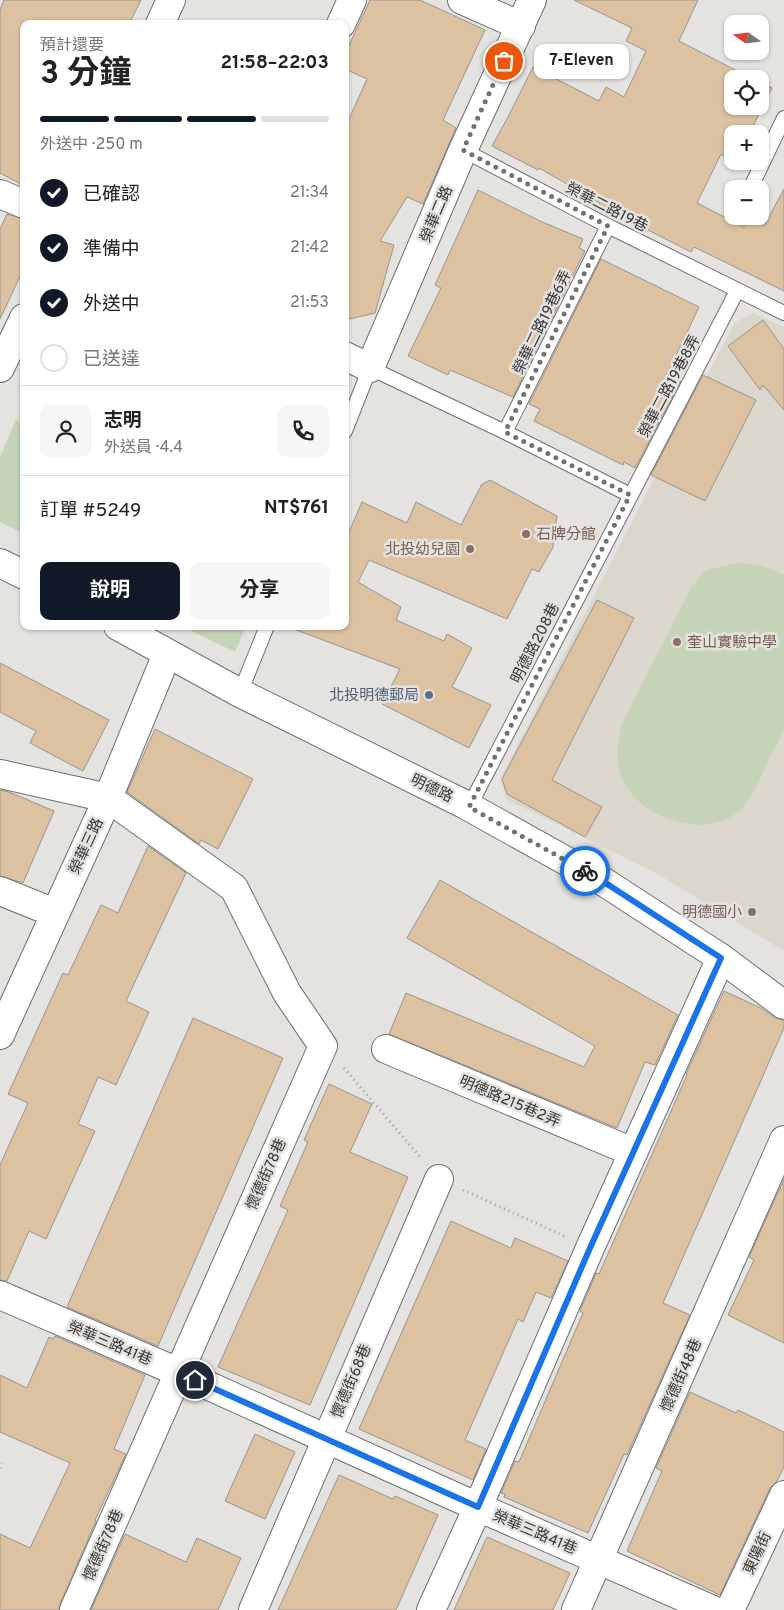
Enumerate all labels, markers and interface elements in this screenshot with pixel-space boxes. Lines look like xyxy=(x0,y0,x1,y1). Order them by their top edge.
north arrow xyxy=(724,15,769,60)
map controls xyxy=(724,15,769,225)
text: 預計還要 xyxy=(40,36,104,56)
pin xyxy=(483,40,525,82)
callout: 7-Eleven xyxy=(534,44,629,78)
icon: bag xyxy=(490,47,518,75)
text: 21:58–22:03 xyxy=(220,51,329,75)
text: 7-Eleven xyxy=(549,51,614,71)
text: 3 分鐘 xyxy=(40,55,131,95)
button: locate xyxy=(724,70,769,115)
button: + xyxy=(724,125,769,170)
text: 外送中 · 250 m xyxy=(40,135,143,155)
icon: check xyxy=(40,179,68,207)
street label: 榮華二路19巷 xyxy=(562,180,651,237)
button: − xyxy=(724,180,769,225)
text: 已確認 xyxy=(83,183,140,207)
text: 21:34 xyxy=(290,183,329,203)
street label: 榮華二路 xyxy=(417,183,458,246)
icon: check xyxy=(40,234,68,262)
text: 準備中 xyxy=(83,238,140,262)
text: 21:42 xyxy=(290,238,329,258)
street label: 榮華二路19巷6弄 xyxy=(510,267,577,378)
icon: check xyxy=(40,289,68,317)
text: 外送中 xyxy=(83,293,140,317)
text: 21:53 xyxy=(290,293,329,313)
street label: 榮華二路19巷8弄 xyxy=(635,332,705,441)
text: 已送達 xyxy=(83,348,140,372)
button: person xyxy=(40,405,92,457)
button: phone xyxy=(277,405,329,457)
text: 志明 xyxy=(104,409,142,433)
text: 外送員 · 4.4 xyxy=(104,438,183,458)
text: NT$761 xyxy=(264,496,329,520)
text: 訂單 #5249 xyxy=(40,499,141,523)
place label: 石牌分館 xyxy=(536,525,596,545)
marker: 石牌分館 xyxy=(520,528,532,540)
place label: 北投幼兒園 xyxy=(385,540,460,560)
marker: 北投幼兒園 xyxy=(464,543,476,555)
button: 說明 xyxy=(40,562,180,620)
button: 分享 xyxy=(190,562,329,620)
street label: 明德路208巷 xyxy=(507,600,565,687)
place label: 奎山實驗中學 xyxy=(687,634,777,653)
marker: 奎山實驗中學 xyxy=(671,636,683,648)
place label: 北投明德郵局 xyxy=(329,686,419,706)
marker: 北投明德郵局 xyxy=(423,689,435,701)
street label: 明德路 xyxy=(407,770,456,808)
street label: 榮華三路 xyxy=(66,815,109,878)
courier xyxy=(560,846,610,896)
icon: bike xyxy=(571,857,599,885)
place label: 明德國小 xyxy=(682,903,742,923)
marker: 明德國小 xyxy=(746,906,758,918)
street label: 明德路215巷2弄 xyxy=(456,1072,563,1132)
street label: 懷德街78巷 xyxy=(242,1135,292,1213)
street label: 榮華三路41巷 xyxy=(64,1318,155,1371)
street label: 懷德街48巷 xyxy=(657,1335,707,1415)
street label: 懷德街68巷 xyxy=(327,1342,376,1421)
pin xyxy=(174,1359,216,1401)
icon: home xyxy=(181,1366,209,1394)
street label: 懷德街78巷 xyxy=(79,1506,129,1584)
street label: 榮華三路41巷 xyxy=(489,1507,580,1560)
street label: 東陽街 xyxy=(740,1529,776,1578)

